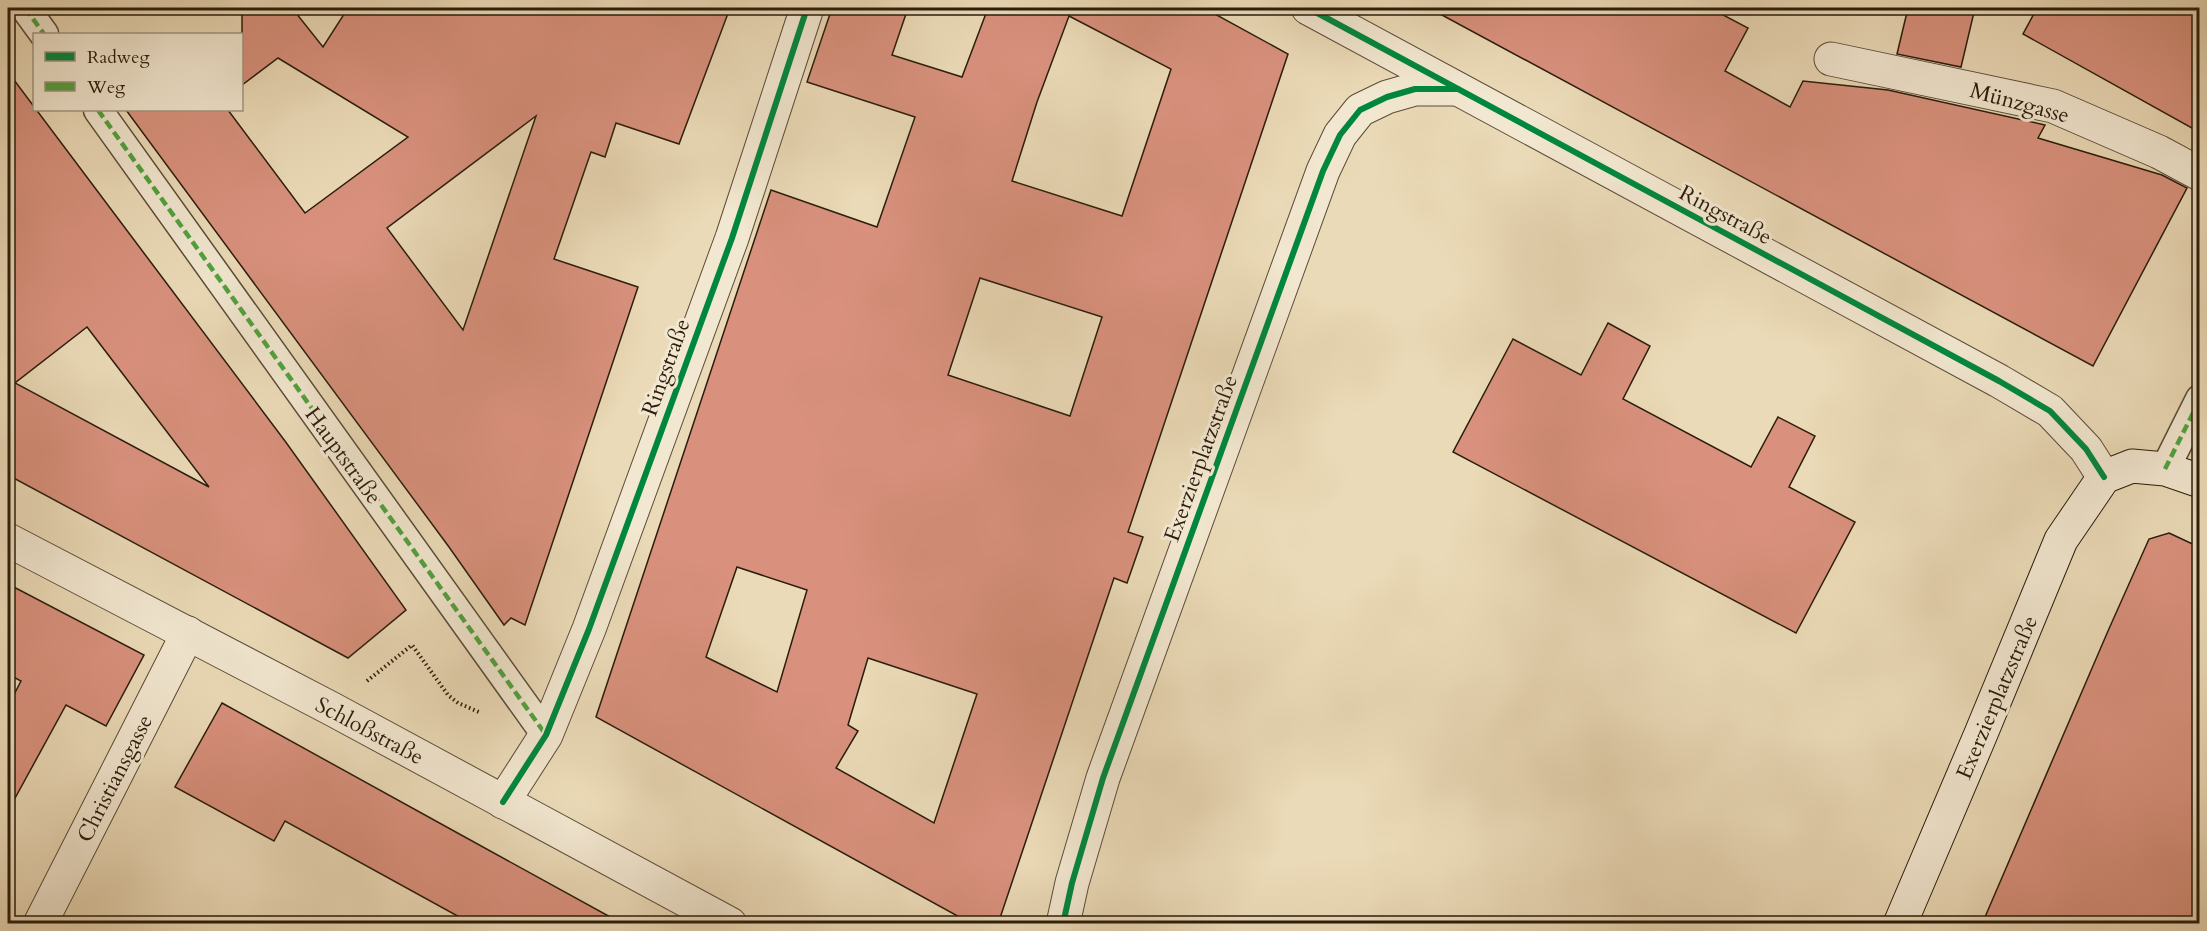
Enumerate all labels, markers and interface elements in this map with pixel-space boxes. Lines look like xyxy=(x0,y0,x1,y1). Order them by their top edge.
legend xyxy=(33,33,243,111)
text: Radweg xyxy=(87,45,150,70)
text: Weg xyxy=(86,75,126,100)
street label: Münzgasse xyxy=(1967,75,2073,131)
street label: Ringstraße xyxy=(1674,178,1777,252)
street label: Ringstraße xyxy=(635,315,697,420)
street label: Exerzierplatzstraße xyxy=(1157,371,1245,546)
street label: Hauptstraße xyxy=(298,401,389,510)
street label: Exerzierplatzstraße xyxy=(1949,611,2045,784)
street label: Schloßstraße xyxy=(310,690,429,772)
street label: Christiansgasse xyxy=(70,709,160,847)

